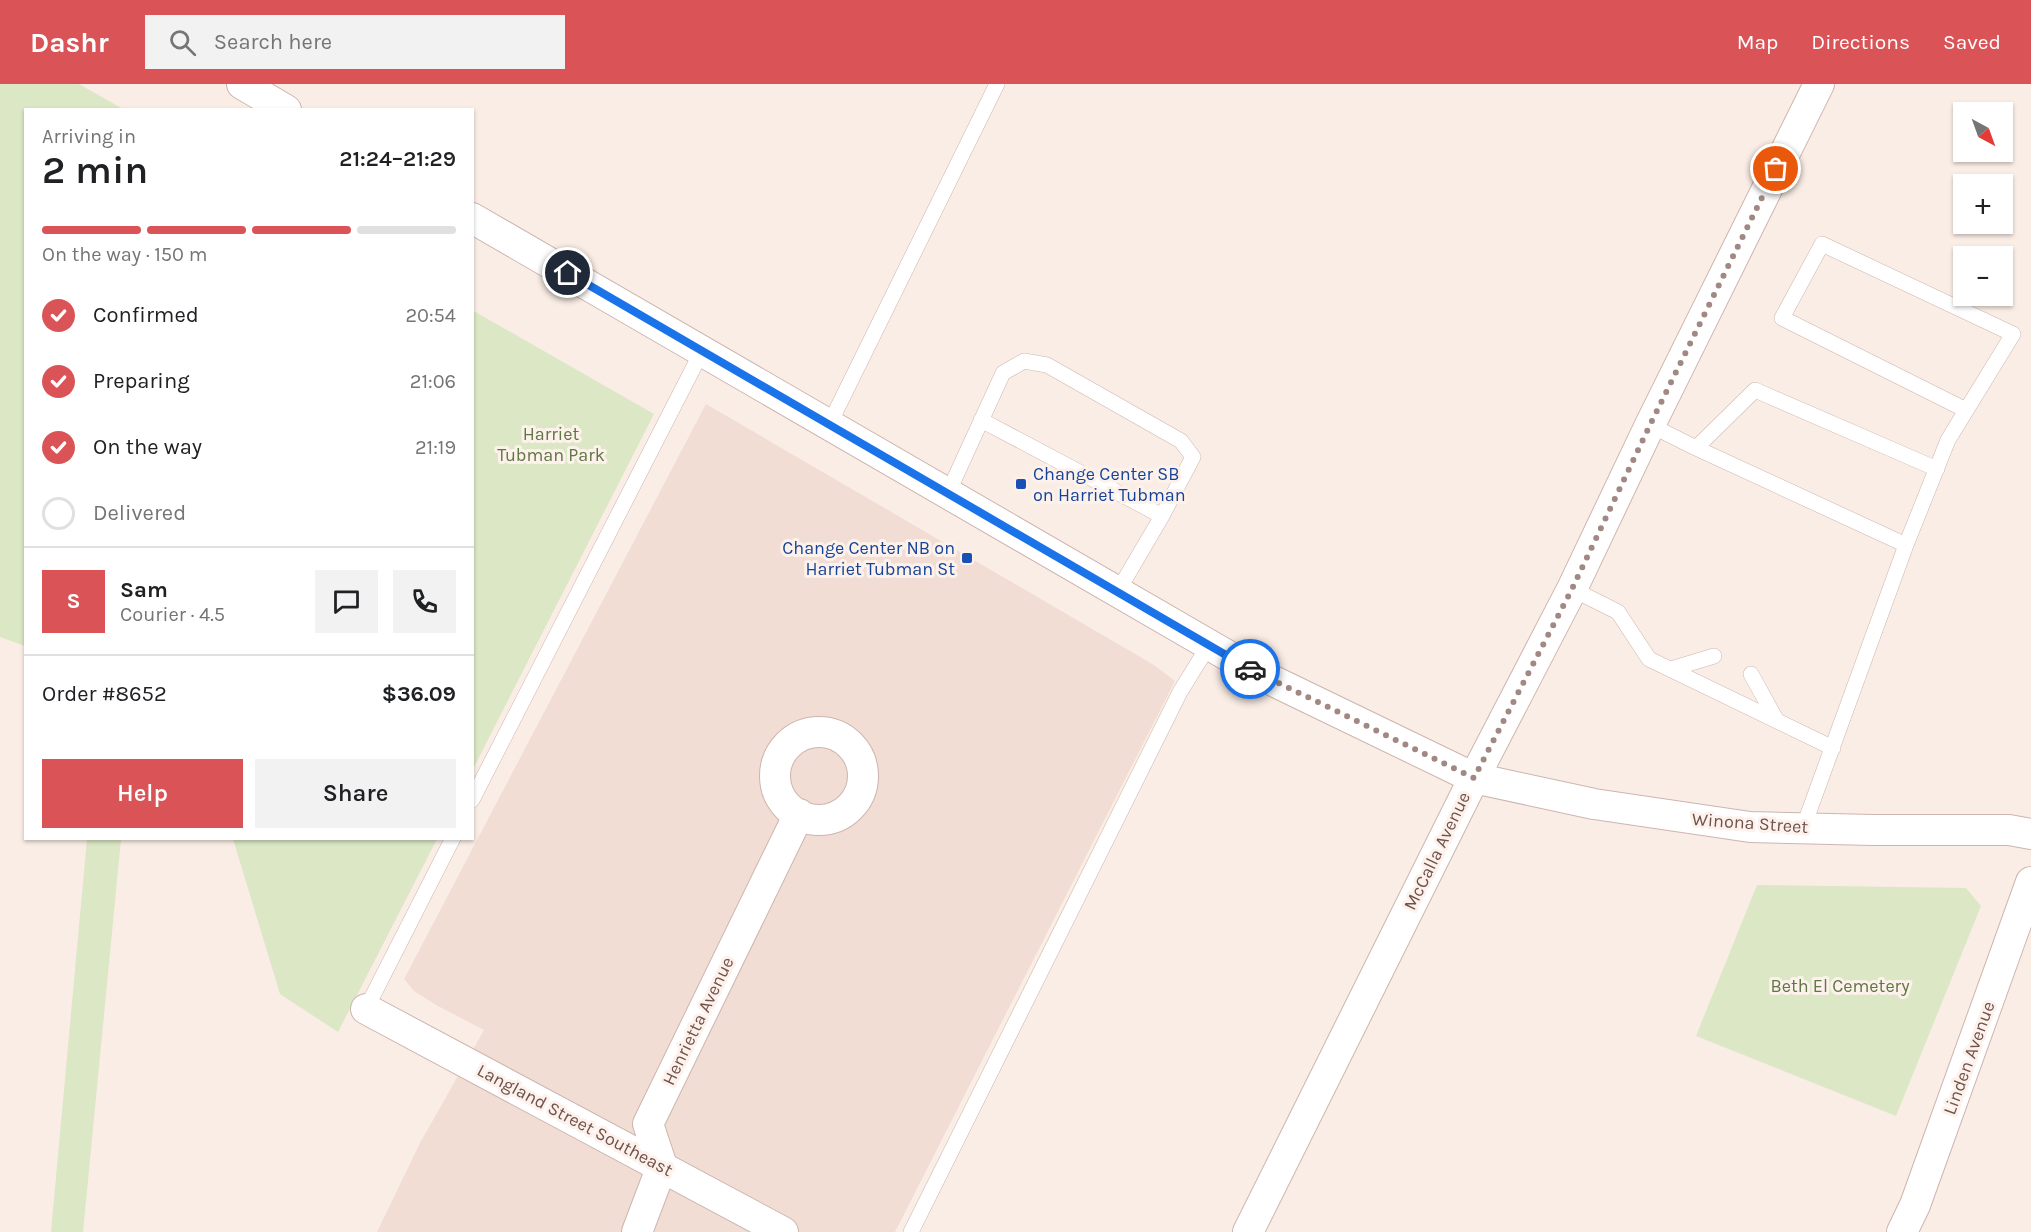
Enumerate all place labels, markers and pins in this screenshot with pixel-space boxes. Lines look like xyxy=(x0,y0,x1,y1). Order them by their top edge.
pin xyxy=(1750,143,1801,194)
pin xyxy=(542,247,593,298)
place label: Change Center SB on Harriet Tubman xyxy=(1033,463,1186,506)
marker: Change Center SB on Harriet Tubman xyxy=(1014,477,1028,491)
place label: Change Center NB on Harriet Tubman St xyxy=(782,537,955,580)
marker: Change Center NB on Harriet Tubman St xyxy=(960,551,974,565)

